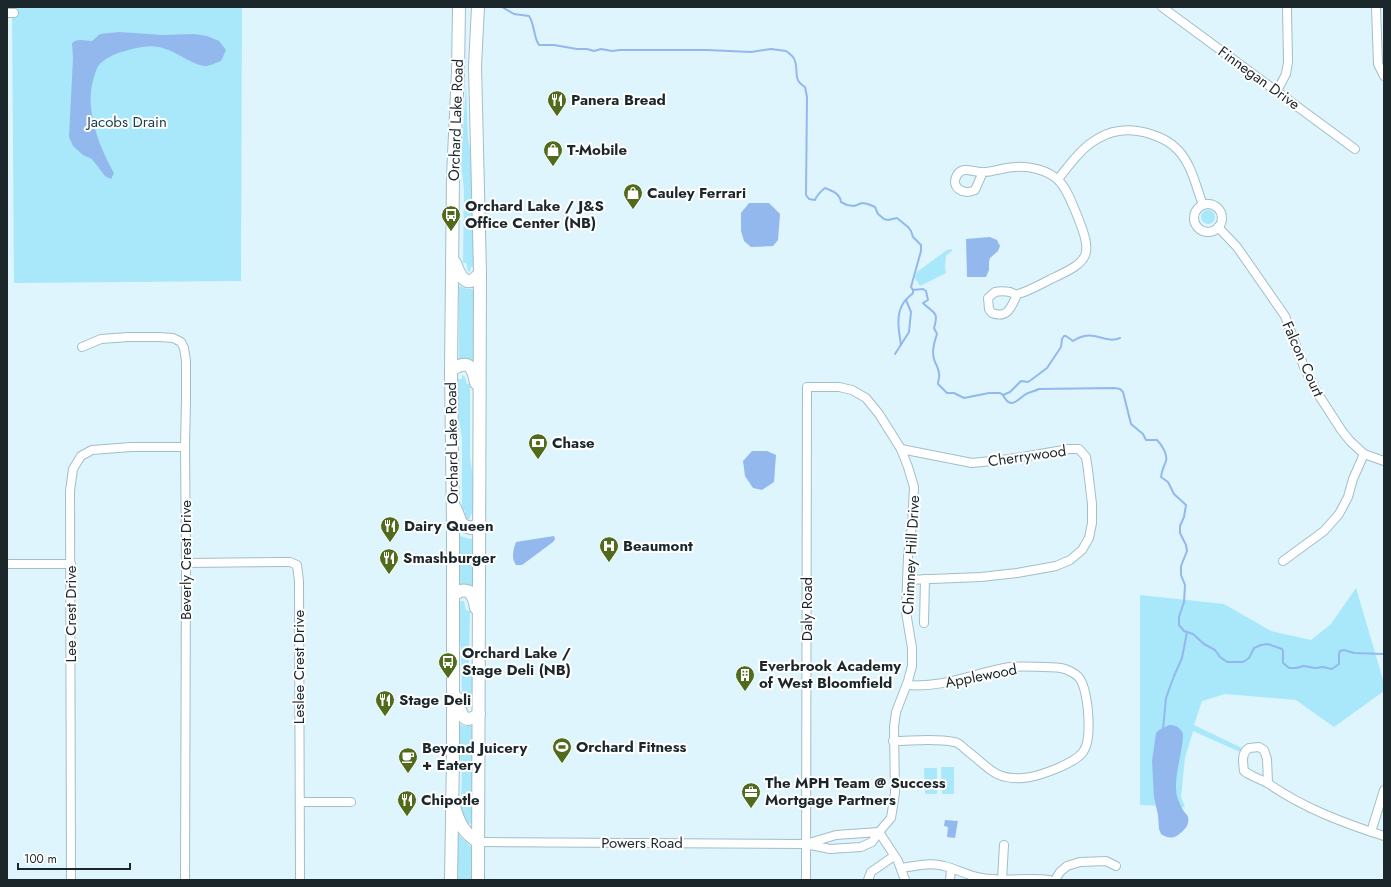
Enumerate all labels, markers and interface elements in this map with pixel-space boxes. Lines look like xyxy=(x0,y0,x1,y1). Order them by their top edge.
street label: Finnegan Drive xyxy=(1214,41,1305,115)
street label: Orchard Lake Road xyxy=(443,59,469,181)
restaurant icon: Panera Bread xyxy=(546,89,568,117)
place label: Panera Bread xyxy=(571,89,666,111)
park label: Jacobs Drain xyxy=(85,111,167,133)
shop icon: T-Mobile xyxy=(542,139,564,167)
place label: T-Mobile xyxy=(567,139,627,161)
shop icon: Cauley Ferrari xyxy=(622,182,644,210)
place label: Cauley Ferrari xyxy=(647,182,746,204)
place label: Orchard Lake / J&S Office Center (NB) xyxy=(465,195,604,234)
bus stop icon: Orchard Lake / J&S Office Center (NB) xyxy=(440,204,462,232)
street label: Falcon Court xyxy=(1277,318,1330,401)
street label: Orchard Lake Road xyxy=(440,382,464,504)
bank icon: Chase xyxy=(527,432,549,460)
place label: Chase xyxy=(552,432,595,454)
street label: Cherrywood xyxy=(987,440,1067,472)
street label: Chimney Hill Drive xyxy=(897,494,925,615)
street label: Beverly Crest Drive xyxy=(175,500,197,620)
restaurant icon: Dairy Queen xyxy=(379,515,401,543)
place label: Dairy Queen xyxy=(404,515,494,537)
hospital icon: Beaumont xyxy=(598,535,620,563)
place label: Beaumont xyxy=(623,535,693,557)
restaurant icon: Smashburger xyxy=(378,547,400,575)
place label: Smashburger xyxy=(403,547,497,569)
street label: Lee Crest Drive xyxy=(60,565,82,663)
street label: Daly Road xyxy=(796,577,818,641)
street label: Leslee Crest Drive xyxy=(288,610,310,724)
place label: Orchard Lake / Stage Deli (NB) xyxy=(462,642,571,681)
bus stop icon: Orchard Lake / Stage Deli (NB) xyxy=(437,651,459,679)
place label: Everbrook Academy of West Bloomfield xyxy=(759,655,901,694)
street label: Applewood xyxy=(943,658,1019,694)
building icon: Everbrook Academy of West Bloomfield xyxy=(734,664,756,692)
restaurant icon: Stage Deli xyxy=(374,689,396,717)
place label: Stage Deli xyxy=(399,689,471,711)
sports icon: Orchard Fitness xyxy=(551,736,573,764)
place label: Orchard Fitness xyxy=(576,736,686,758)
place label: Beyond Juicery + Eatery xyxy=(422,737,527,776)
cafe icon: Beyond Juicery + Eatery xyxy=(397,746,419,774)
place label: The MPH Team @ Success Mortgage Partners xyxy=(765,772,946,811)
office icon: The MPH Team @ Success Mortgage Partners xyxy=(740,781,762,809)
restaurant icon: Chipotle xyxy=(396,789,418,817)
place label: Chipotle xyxy=(421,789,480,811)
street label: Powers Road xyxy=(601,832,683,854)
scale bar xyxy=(18,845,130,871)
text: 100 m xyxy=(24,850,57,868)

